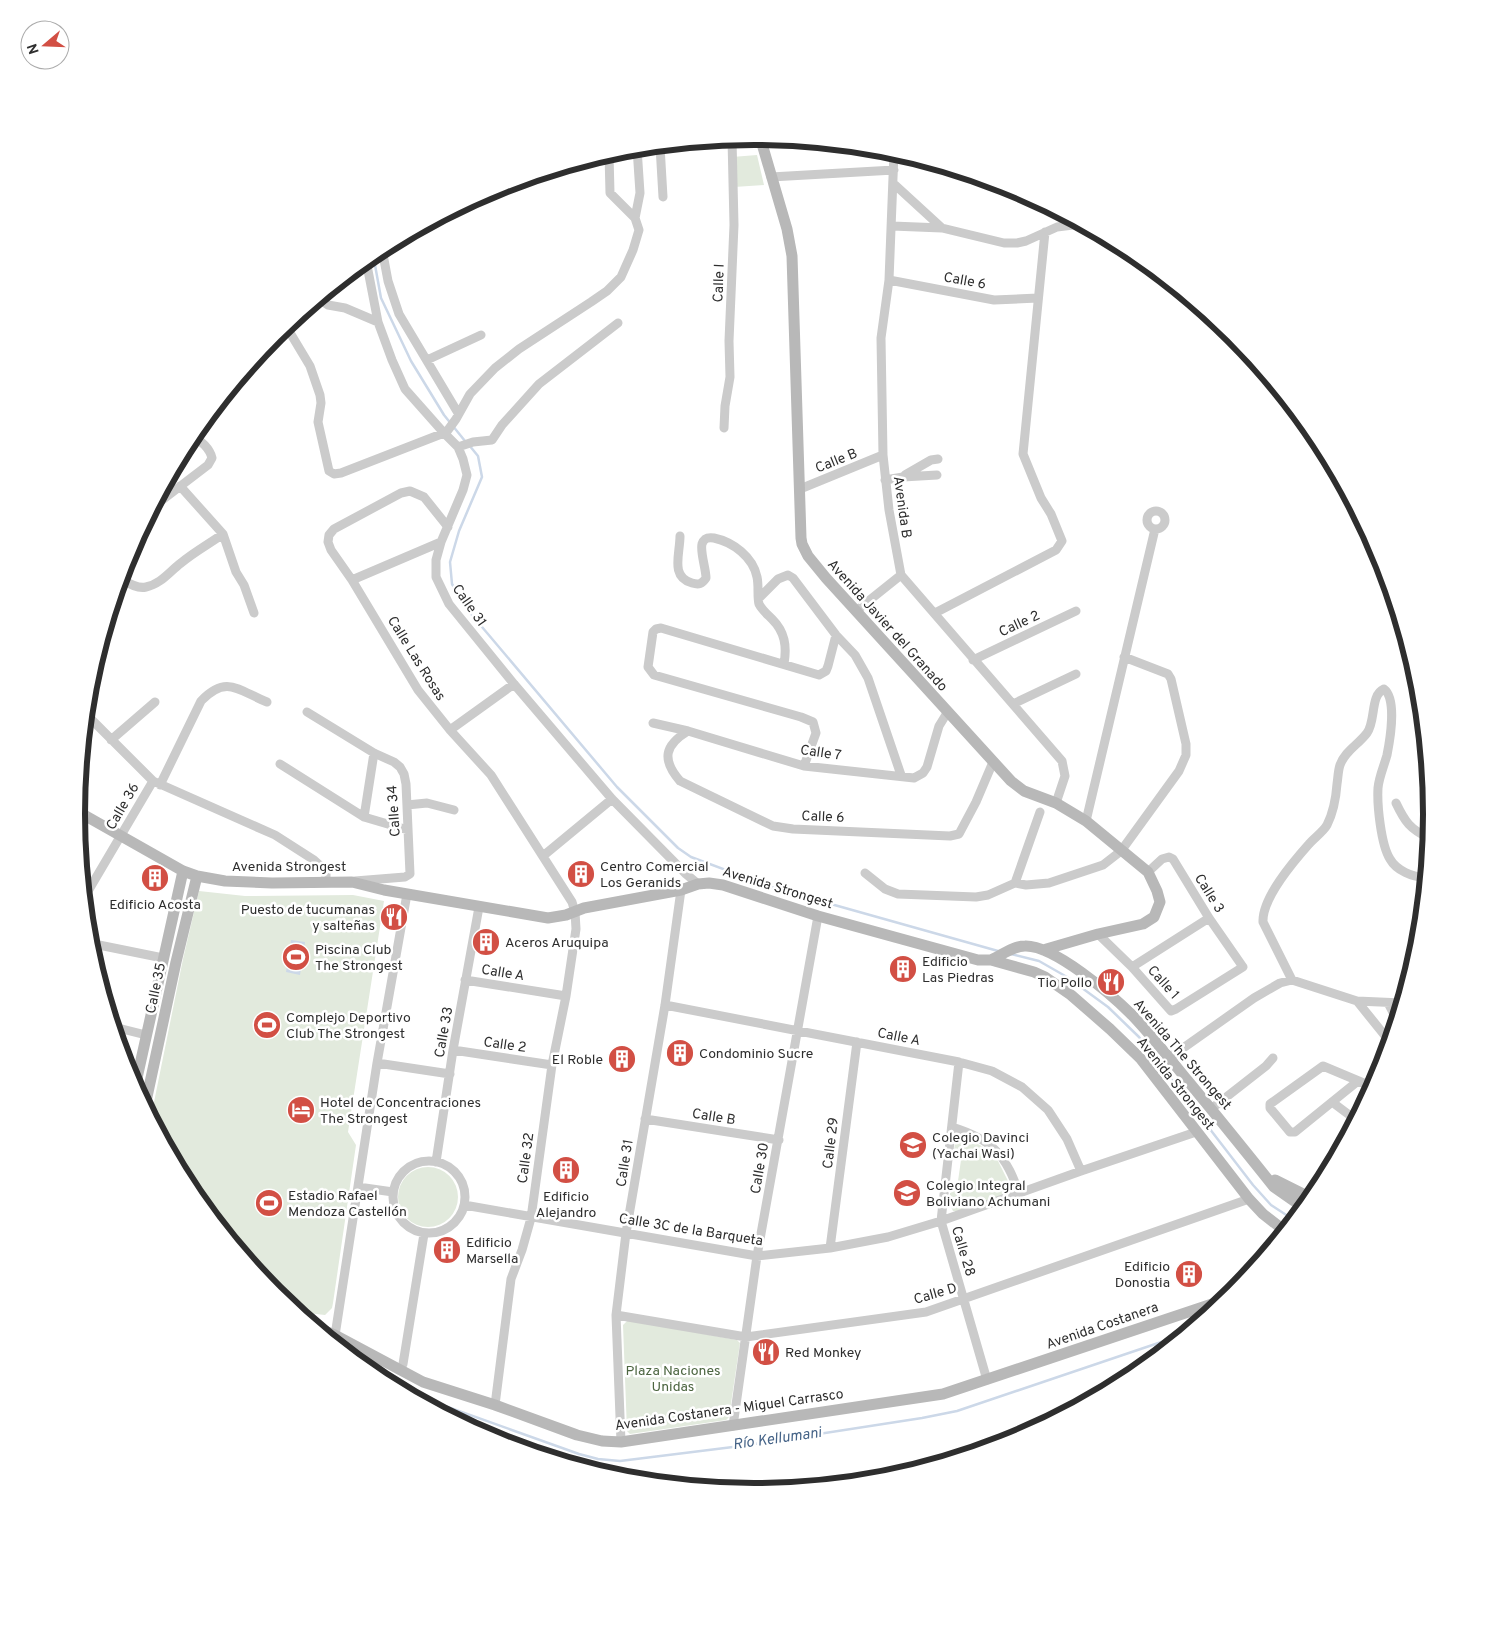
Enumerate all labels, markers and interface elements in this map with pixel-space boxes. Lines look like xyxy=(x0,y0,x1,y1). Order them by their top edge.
north arrow xyxy=(20,20,70,70)
text: N xyxy=(24,41,44,56)
street label: Calle I xyxy=(710,263,729,303)
street label: Calle 6 xyxy=(942,269,987,294)
street label: Calle B xyxy=(813,445,860,477)
street label: Avenida B xyxy=(889,475,914,539)
street label: Avenida Javier del Granado xyxy=(823,557,951,696)
street label: Calle 31 xyxy=(448,581,490,630)
street label: Calle 2 xyxy=(996,608,1043,641)
street label: Calle Las Rosas xyxy=(383,613,449,704)
street label: Calle 7 xyxy=(799,742,842,765)
street label: Calle 36 xyxy=(103,780,144,833)
street label: Calle 34 xyxy=(384,785,405,837)
street label: Calle 6 xyxy=(801,808,845,827)
street label: Avenida Strongest xyxy=(232,859,346,876)
building icon: Centro Comercial Los Geranids xyxy=(566,859,596,889)
place label: Centro Comercial Los Geranids xyxy=(600,859,709,892)
building icon: Edificio Acosta xyxy=(140,863,170,893)
street label: Avenida Strongest xyxy=(720,864,835,913)
street label: Calle 3 xyxy=(1190,871,1227,917)
place label: Edificio Acosta xyxy=(109,897,201,914)
place label: Puesto de tucumanas y salteñas xyxy=(241,902,375,935)
restaurant icon: Puesto de tucumanas y salteñas xyxy=(379,902,409,932)
building icon: Aceros Aruquipa xyxy=(471,927,501,957)
place label: Aceros Aruquipa xyxy=(505,935,609,952)
sports icon: Piscina Club The Strongest xyxy=(281,942,311,972)
place label: Piscina Club The Strongest xyxy=(315,942,403,975)
building icon: Edificio Las Piedras xyxy=(888,954,918,984)
place label: Edificio Las Piedras xyxy=(922,954,994,987)
street label: Calle 35 xyxy=(143,961,170,1015)
street label: Calle A xyxy=(480,962,526,985)
street label: Calle 1 xyxy=(1143,963,1183,1003)
restaurant icon: Tio Pollo xyxy=(1096,967,1126,997)
place label: Tio Pollo xyxy=(1037,975,1092,992)
street label: Avenida The Strongest xyxy=(1129,996,1234,1114)
street label: Calle 33 xyxy=(432,1005,457,1059)
sports icon: Complejo Deportivo Club The Strongest xyxy=(252,1010,282,1040)
place label: Complejo Deportivo Club The Strongest xyxy=(286,1010,411,1043)
street label: Calle A xyxy=(876,1025,922,1050)
street label: Calle 2 xyxy=(482,1034,527,1057)
street label: Avenida Strongest xyxy=(1132,1034,1217,1134)
building icon: Condominio Sucre xyxy=(665,1038,695,1068)
building icon: El Roble xyxy=(607,1044,637,1074)
place label: Condominio Sucre xyxy=(699,1046,813,1063)
place label: El Roble xyxy=(552,1052,603,1069)
hotel icon: Hotel de Concentraciones The Strongest xyxy=(286,1095,316,1125)
place label: Hotel de Concentraciones The Strongest xyxy=(320,1095,481,1128)
street label: Calle B xyxy=(691,1106,737,1129)
street label: Calle 29 xyxy=(820,1117,843,1170)
school or university icon: Colegio Davinci (Yachai Wasi) xyxy=(898,1130,928,1160)
place label: Colegio Davinci (Yachai Wasi) xyxy=(932,1130,1029,1163)
street label: Calle 32 xyxy=(514,1132,538,1185)
street label: Calle 31 xyxy=(613,1138,638,1188)
street label: Calle 30 xyxy=(748,1141,773,1195)
building icon: Edificio Alejandro xyxy=(551,1155,581,1185)
school or university icon: Colegio Integral Boliviano Achumani xyxy=(892,1178,922,1208)
place label: Colegio Integral Boliviano Achumani xyxy=(926,1178,1050,1211)
sports icon: Estadio Rafael Mendoza Castellón xyxy=(254,1188,284,1218)
place label: Estadio Rafael Mendoza Castellón xyxy=(288,1188,407,1221)
place label: Edificio Alejandro xyxy=(536,1189,597,1222)
street label: Calle 3C de la Barqueta xyxy=(617,1211,764,1250)
street label: Calle 28 xyxy=(947,1224,978,1279)
building icon: Edificio Marsella xyxy=(432,1235,462,1265)
place label: Edificio Marsella xyxy=(466,1235,518,1268)
place label: Edificio Donostia xyxy=(1115,1259,1170,1292)
building icon: Edificio Donostia xyxy=(1174,1259,1204,1289)
street label: Calle D xyxy=(912,1280,959,1309)
street label: Avenida Costanera xyxy=(1044,1299,1161,1354)
restaurant icon: Red Monkey xyxy=(751,1337,781,1367)
place label: Red Monkey xyxy=(785,1345,861,1362)
park label: Plaza Naciones Unidas xyxy=(626,1363,721,1396)
street label: Avenida Costanera - Miguel Carrasco xyxy=(614,1386,845,1435)
water label: Río Kellumani xyxy=(732,1424,824,1455)

